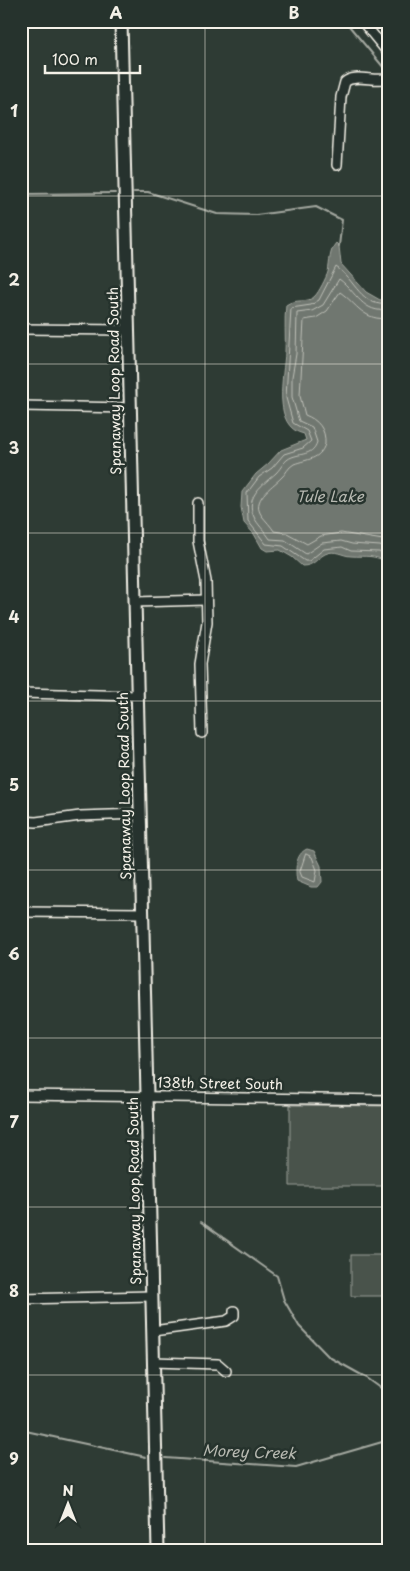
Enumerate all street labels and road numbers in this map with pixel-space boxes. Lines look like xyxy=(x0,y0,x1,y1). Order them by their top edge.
street label: Spanaway Loop Road South xyxy=(102,287,126,475)
street label: Spanaway Loop Road South xyxy=(112,692,136,880)
street label: 138th Street South xyxy=(157,1071,283,1095)
street label: Spanaway Loop Road South xyxy=(122,1097,146,1285)

